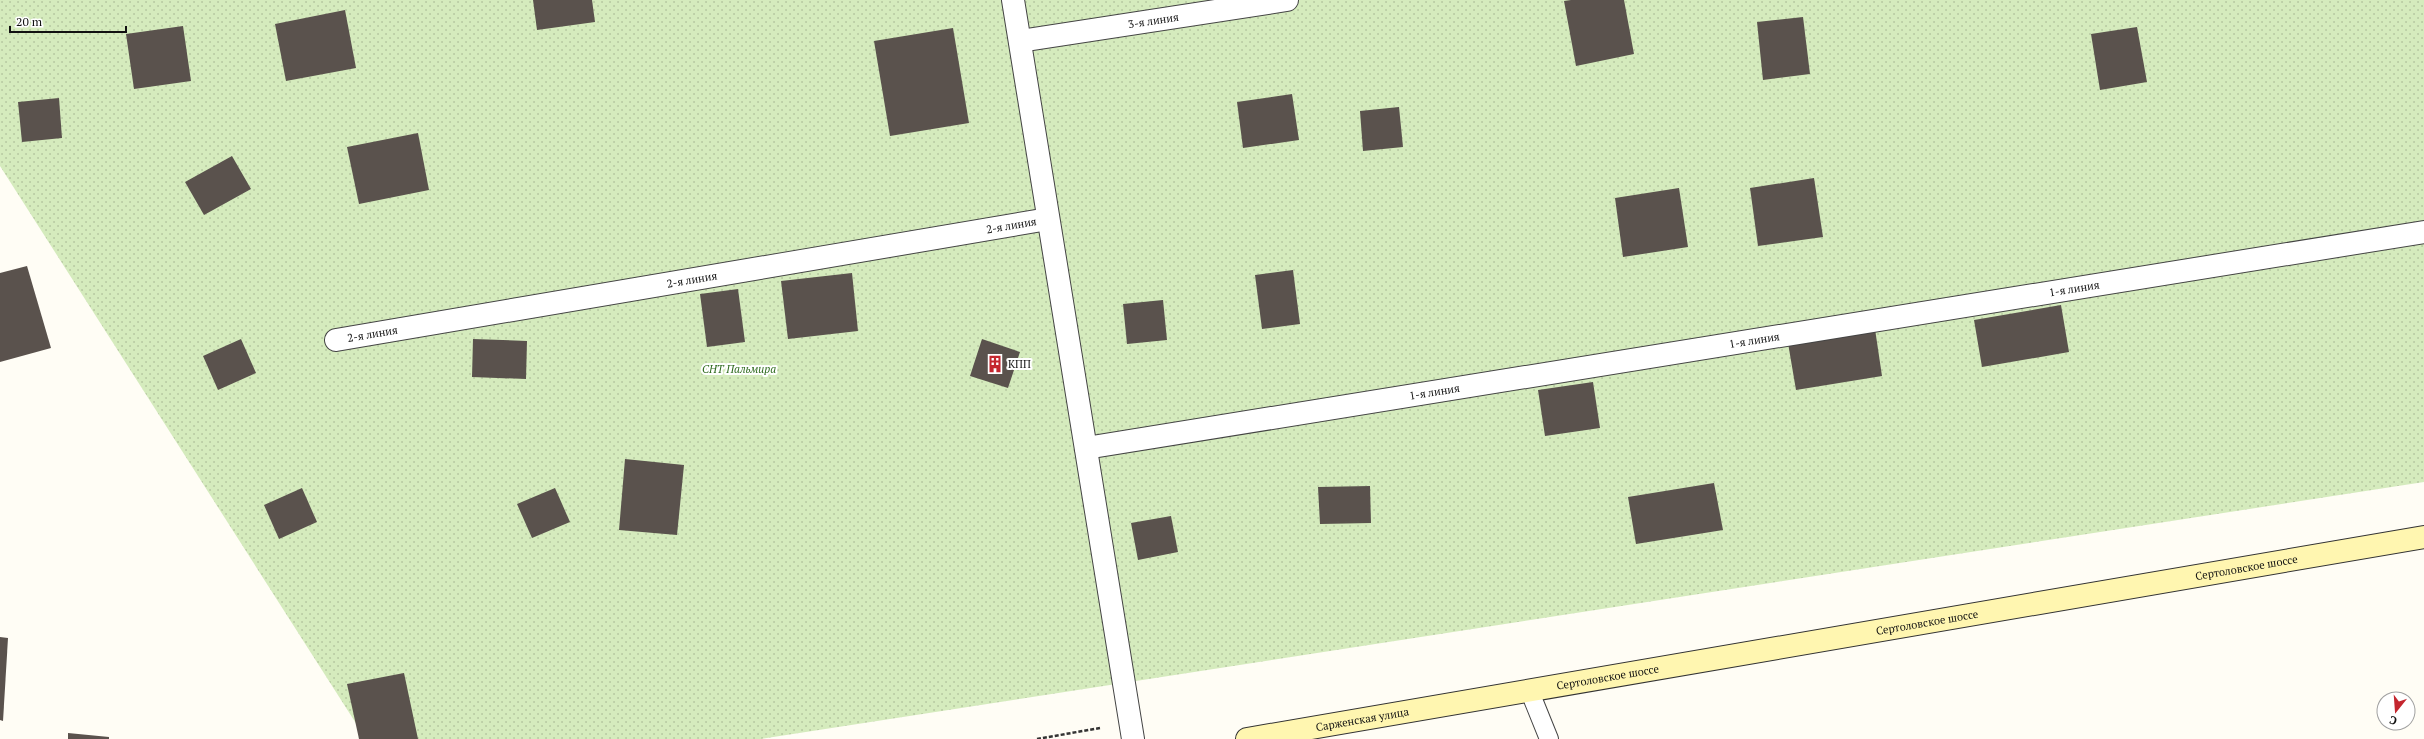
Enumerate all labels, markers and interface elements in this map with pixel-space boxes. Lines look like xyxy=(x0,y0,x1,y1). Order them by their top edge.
scale bar xyxy=(10,8,126,34)
street label: 3-я линия xyxy=(1127,10,1180,31)
text: 20 m xyxy=(16,14,43,29)
street label: 2-я линия xyxy=(985,214,1038,236)
street label: 2-я линия xyxy=(666,268,718,291)
street label: 1-я линия xyxy=(2048,277,2101,299)
street label: 2-я линия xyxy=(346,323,399,345)
street label: 1-я линия xyxy=(1728,329,1781,351)
building icon: КПП xyxy=(985,354,1005,374)
place label: КПП xyxy=(1008,357,1031,371)
park label: СНТ Пальмира xyxy=(702,362,776,376)
street label: 1-я линия xyxy=(1408,381,1461,403)
street label: Сертоловское шоссе xyxy=(2194,552,2299,583)
street label: Сертоловское шоссе xyxy=(1875,607,1980,638)
street label: Сертоловское шоссе xyxy=(1556,661,1660,693)
north arrow xyxy=(2376,691,2416,731)
street label: Сарженская улица xyxy=(1315,704,1410,734)
text: С xyxy=(2388,713,2399,728)

